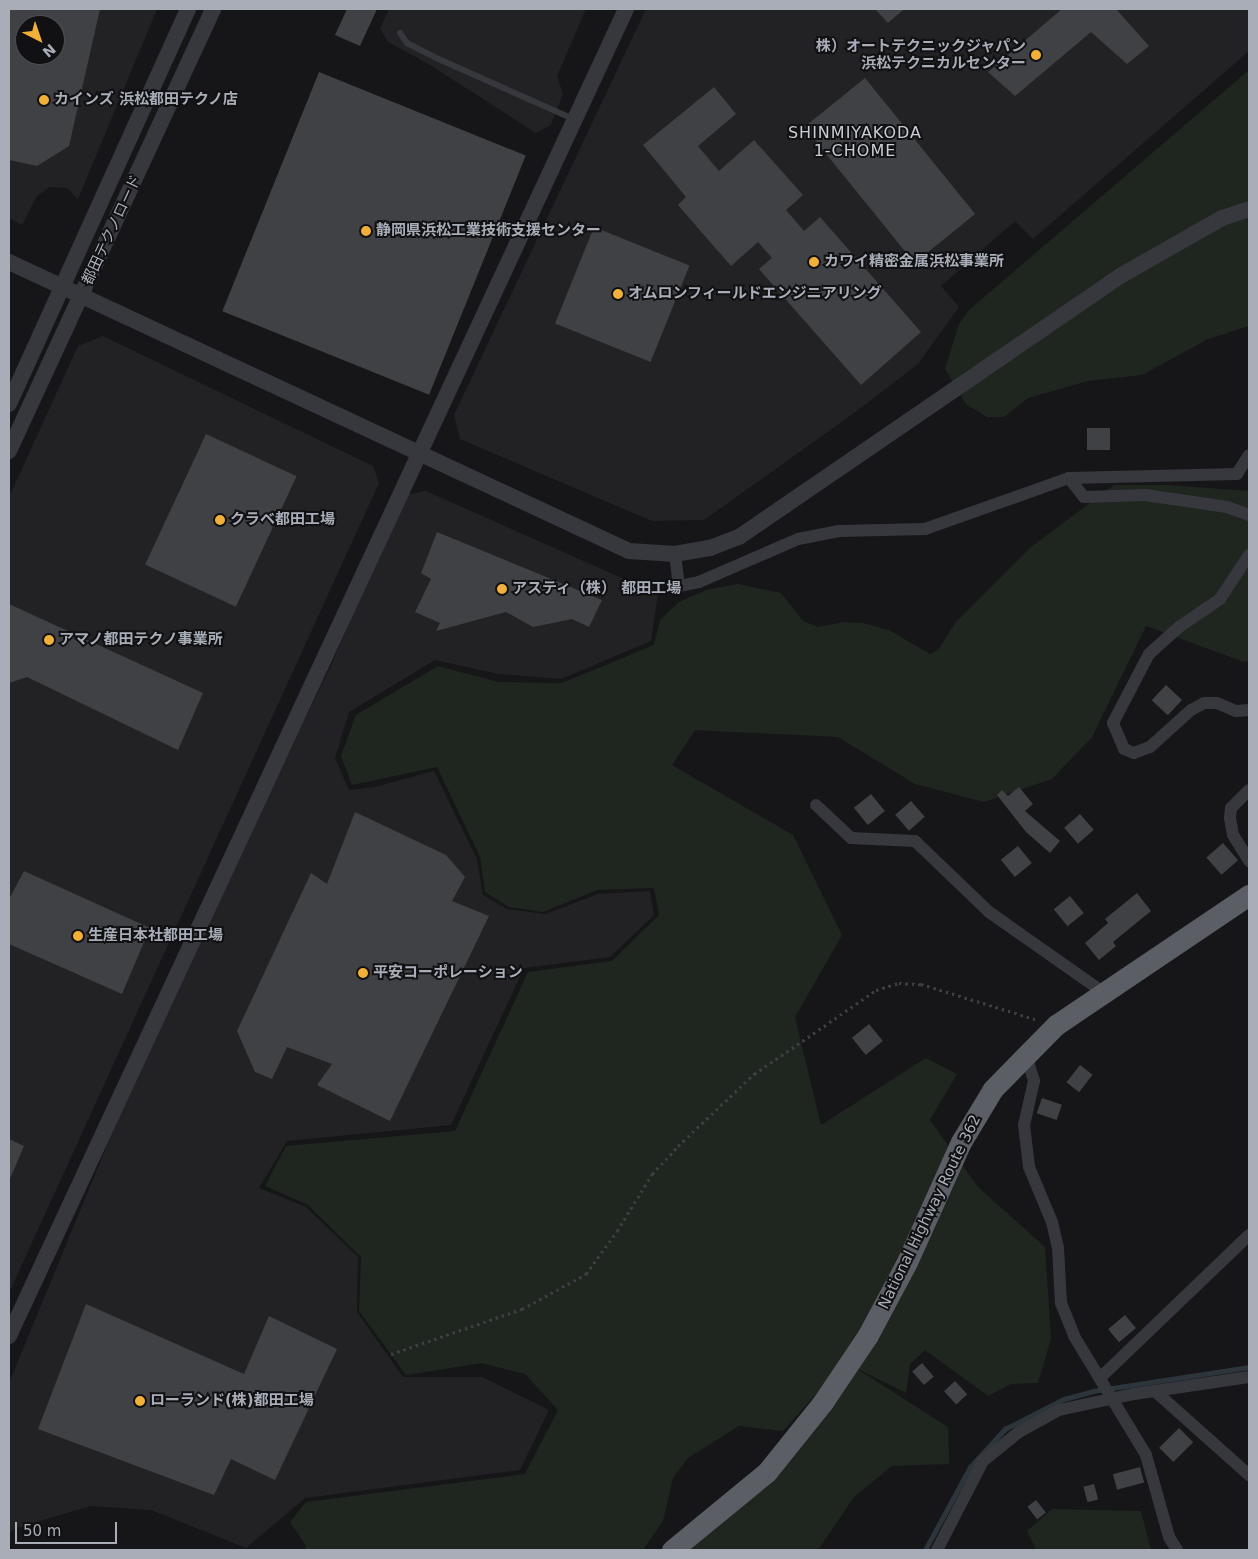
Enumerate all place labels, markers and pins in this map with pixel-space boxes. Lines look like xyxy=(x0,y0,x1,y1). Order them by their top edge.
place label: 株）オートテクニックジャパン 浜松テクニカルセンター xyxy=(816,37,1026,72)
marker: 株）オートテクニックジャパン 浜松テクニカルセンター xyxy=(1030,49,1042,61)
place label: カインズ 浜松都田テクノ店 xyxy=(54,91,239,109)
marker: カインズ 浜松都田テクノ店 xyxy=(38,94,50,106)
place label: 静岡県浜松工業技術支援センター xyxy=(376,222,601,240)
marker: 静岡県浜松工業技術支援センター xyxy=(360,225,372,237)
place label: カワイ精密金属浜松事業所 xyxy=(824,253,1004,271)
marker: カワイ精密金属浜松事業所 xyxy=(808,256,820,268)
place label: オムロンフィールドエンジニアリング xyxy=(628,285,883,303)
marker: オムロンフィールドエンジニアリング xyxy=(612,288,624,300)
place label: クラベ都田工場 xyxy=(230,511,335,529)
marker: クラベ都田工場 xyxy=(214,514,226,526)
place label: アスティ（株） 都田工場 xyxy=(512,580,682,598)
marker: アスティ（株） 都田工場 xyxy=(496,583,508,595)
place label: アマノ都田テクノ事業所 xyxy=(59,631,224,649)
marker: アマノ都田テクノ事業所 xyxy=(43,634,55,646)
place label: 生産日本社都田工場 xyxy=(88,927,223,945)
marker: 生産日本社都田工場 xyxy=(72,930,84,942)
place label: 平安コーポレーション xyxy=(373,964,523,982)
marker: 平安コーポレーション xyxy=(357,967,369,979)
place label: ローランド(株)都田工場 xyxy=(150,1392,314,1410)
marker: ローランド(株)都田工場 xyxy=(134,1395,146,1407)

